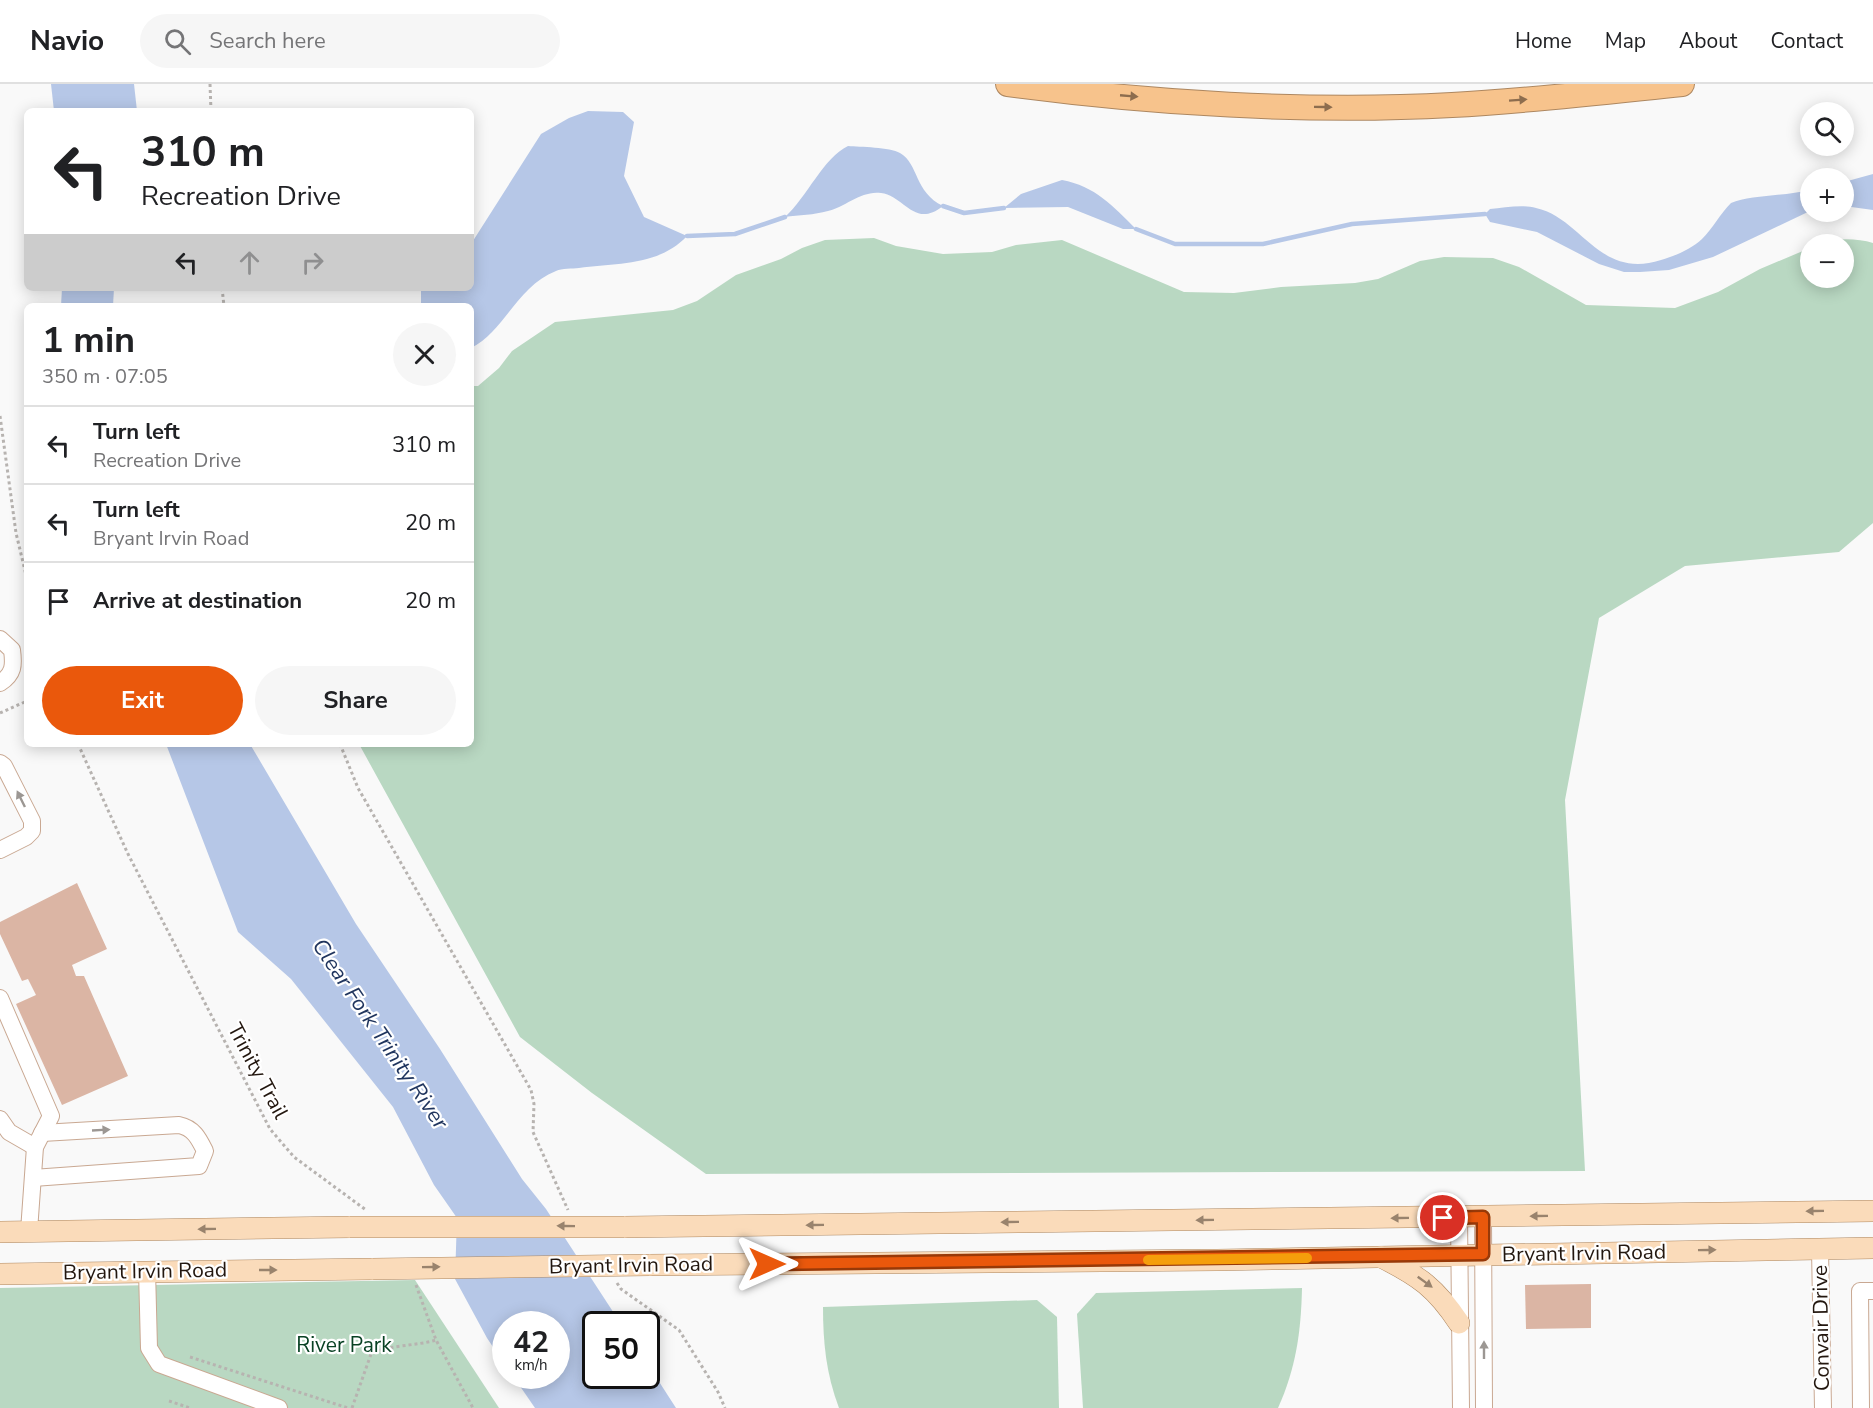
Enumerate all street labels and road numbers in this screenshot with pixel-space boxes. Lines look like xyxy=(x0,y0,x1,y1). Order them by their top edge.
street label: Trinity Trail xyxy=(221,1018,295,1124)
street label: Bryant Irvin Road xyxy=(1502,1238,1666,1268)
street label: Bryant Irvin Road xyxy=(549,1250,713,1280)
street label: Bryant Irvin Road xyxy=(63,1256,227,1286)
street label: Convair Drive xyxy=(1806,1265,1836,1391)

